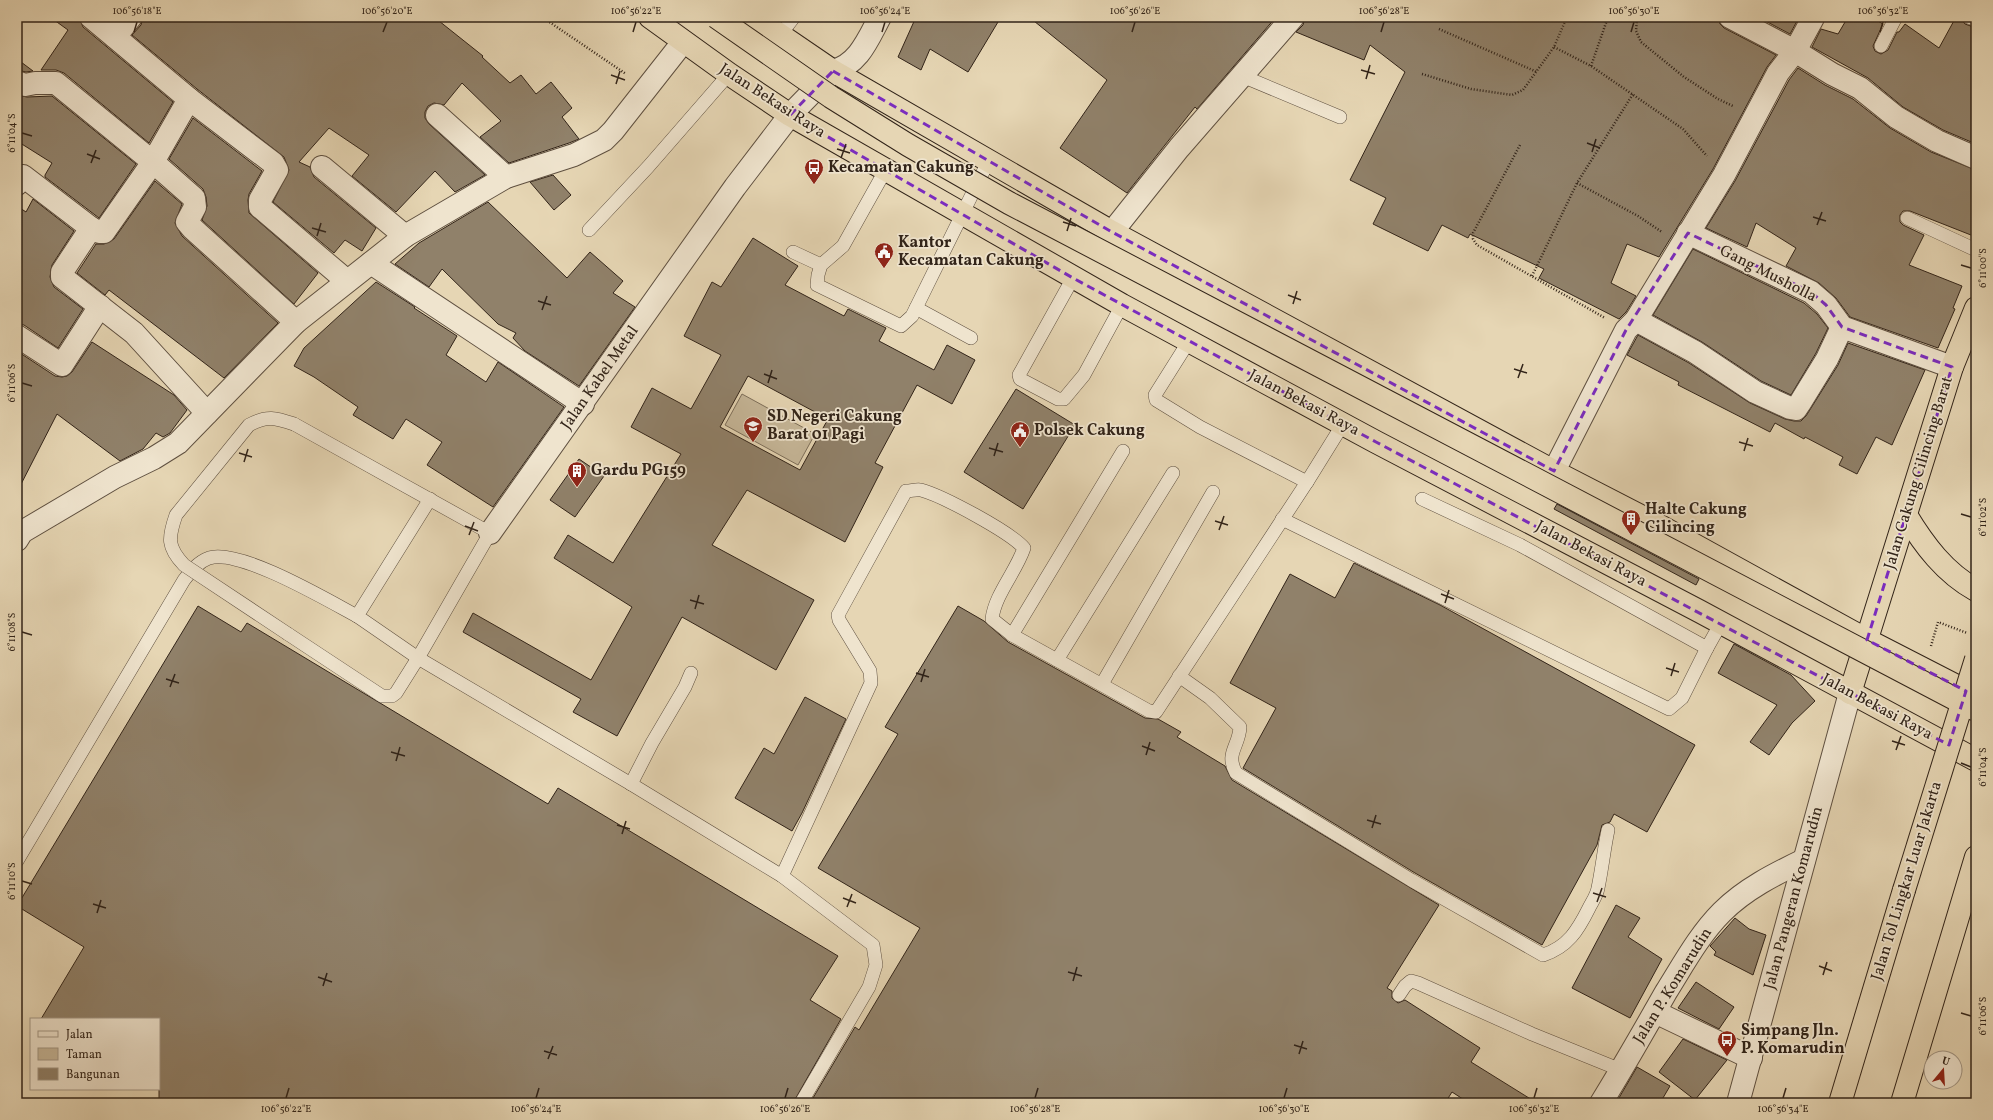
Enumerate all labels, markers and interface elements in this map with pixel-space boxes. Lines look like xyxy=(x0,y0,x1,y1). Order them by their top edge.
text: 106°56'18"E xyxy=(112,4,162,18)
text: 106°56'20"E xyxy=(361,4,413,18)
text: 106°56'22"E xyxy=(611,4,661,18)
text: 106°56'24"E xyxy=(860,4,910,18)
text: 106°56'26"E xyxy=(1110,4,1160,18)
text: 106°56'28"E xyxy=(1359,4,1409,18)
text: 106°56'30"E xyxy=(1609,4,1659,18)
text: 106°56'32"E xyxy=(1858,4,1908,18)
street label: Jalan Bekasi Raya xyxy=(714,58,830,144)
text: 6°11'04"S xyxy=(5,114,19,152)
bus stop icon: Kecamatan Cakung xyxy=(803,157,825,185)
place label: Kecamatan Cakung xyxy=(828,157,974,179)
place label: Kantor Kecamatan Cakung xyxy=(898,232,1044,272)
street label: Gang Musholla xyxy=(1716,240,1820,308)
public building icon: Kantor Kecamatan Cakung xyxy=(873,241,895,269)
text: 6°11'00"S xyxy=(1976,248,1990,288)
street label: Jalan Kabel Metal xyxy=(556,321,644,434)
text: 6°11'06"S xyxy=(5,364,19,402)
street label: Jalan Bekasi Raya xyxy=(1245,364,1363,442)
street label: Jalan Cakung Cilincing Barat xyxy=(1879,373,1959,572)
place label: SD Negeri Cakung Barat 01 Pagi xyxy=(767,406,902,446)
school or university icon: SD Negeri Cakung Barat 01 Pagi xyxy=(742,415,764,443)
public building icon: Polsek Cakung xyxy=(1009,420,1031,448)
place label: Polsek Cakung xyxy=(1034,420,1145,442)
building icon: Gardu PG159 xyxy=(566,460,588,488)
place label: Gardu PG159 xyxy=(591,460,686,482)
text: 6°11'02"S xyxy=(1976,498,1990,536)
place label: Halte Cakung Cilincing xyxy=(1645,499,1747,539)
building icon: Halte Cakung Cilincing xyxy=(1620,508,1642,536)
street label: Jalan Bekasi Raya xyxy=(1532,515,1650,593)
text: 6°11'08"S xyxy=(5,613,19,651)
street label: Jalan Bekasi Raya xyxy=(1818,668,1936,746)
text: 6°11'04"S xyxy=(1976,748,1990,786)
street label: Jalan Tol Lingkar Luar Jakarta xyxy=(1866,779,1948,983)
street label: Jalan Pangeran Komarudin xyxy=(1759,804,1829,992)
text: 6°11'10"S xyxy=(5,862,19,900)
street label: Jalan P. Komarudin xyxy=(1628,924,1718,1048)
text: 6°11'06"S xyxy=(1976,997,1990,1035)
legend xyxy=(30,1018,160,1090)
place label: Simpang Jln. P. Komarudin xyxy=(1741,1020,1845,1060)
text: Jalan xyxy=(66,1027,93,1043)
bus stop icon: Simpang Jln. P. Komarudin xyxy=(1716,1029,1738,1057)
text: Taman xyxy=(66,1047,102,1063)
north arrow xyxy=(1923,1050,1963,1090)
text: U xyxy=(1940,1054,1952,1070)
text: Bangunan xyxy=(66,1067,120,1083)
text: 106°56'22"E xyxy=(261,1102,311,1116)
text: 106°56'24"E xyxy=(511,1102,561,1116)
text: 106°56'26"E xyxy=(760,1102,810,1116)
text: 106°56'28"E xyxy=(1010,1102,1060,1116)
text: 106°56'30"E xyxy=(1259,1102,1309,1116)
text: 106°56'32"E xyxy=(1509,1102,1559,1116)
text: 106°56'34"E xyxy=(1758,1102,1808,1116)

